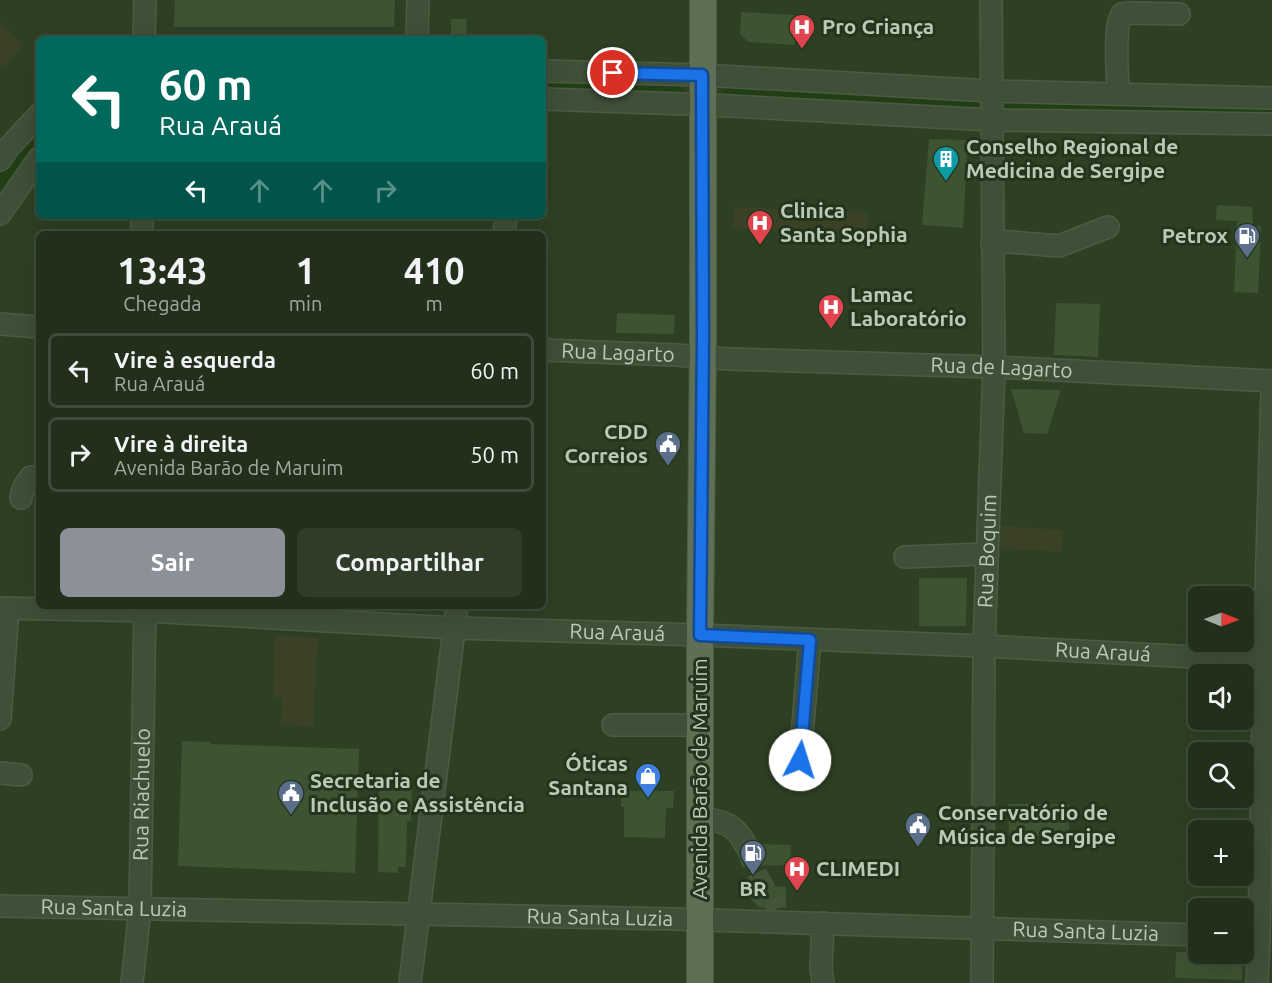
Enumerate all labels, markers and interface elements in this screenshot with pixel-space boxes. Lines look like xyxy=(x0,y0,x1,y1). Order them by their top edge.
hospital icon: Pro Criança xyxy=(787,12,817,50)
place label: Pro Criança xyxy=(822,14,934,38)
pin xyxy=(587,47,638,98)
icon: arrive xyxy=(596,56,629,89)
icon: left xyxy=(60,60,138,138)
text: 60 m xyxy=(159,61,253,108)
text: Rua Arauá xyxy=(159,110,282,140)
place label: Conselho Regional de Medicina de Sergipe xyxy=(966,134,1178,182)
building icon: Conselho Regional de Medicina de Sergipe xyxy=(931,144,961,182)
icon: left xyxy=(180,174,213,207)
icon: ahead xyxy=(243,174,276,207)
icon: ahead xyxy=(306,174,339,207)
icon: right xyxy=(369,174,402,207)
place label: Clinica Santa Sophia xyxy=(780,198,908,246)
hospital icon: Clinica Santa Sophia xyxy=(745,208,775,246)
fuel station icon: Petrox xyxy=(1232,221,1262,259)
place label: Petrox xyxy=(1162,223,1229,247)
text: 13:43 xyxy=(117,250,207,291)
text: 1 xyxy=(295,250,316,291)
text: 410 xyxy=(404,250,465,291)
place label: Lamac Laboratório xyxy=(850,282,967,330)
text: Chegada xyxy=(123,292,202,315)
text: min xyxy=(289,292,322,315)
text: m xyxy=(426,292,443,315)
hospital icon: Lamac Laboratório xyxy=(816,292,846,330)
street label: Rua Lagarto xyxy=(561,338,675,366)
text: Vire à esquerda xyxy=(114,347,276,372)
street label: Rua de Lagarto xyxy=(930,352,1073,382)
icon: left xyxy=(63,354,96,387)
text: 60 m xyxy=(470,358,519,383)
text: Rua Arauá xyxy=(114,372,205,395)
place label: CDD Correios xyxy=(565,419,648,467)
public building icon: CDD Correios xyxy=(653,429,683,467)
text: Vire à direita xyxy=(114,431,248,456)
icon: right xyxy=(63,438,96,471)
text: 50 m xyxy=(470,442,519,467)
text: Avenida Barão de Maruim xyxy=(114,456,344,479)
street label: Rua Boquim xyxy=(972,494,1000,608)
button: Sair xyxy=(60,528,285,597)
button: Compartilhar xyxy=(297,528,522,597)
north arrow xyxy=(1188,586,1254,652)
map controls xyxy=(1188,586,1254,964)
street label: Rua Arauá xyxy=(569,618,666,645)
street label: Rua Arauá xyxy=(1055,637,1152,666)
street label: Avenida Barão de Maruim xyxy=(687,658,711,900)
button: sound xyxy=(1188,664,1254,730)
street label: Rua Riachuelo xyxy=(128,728,154,861)
position arrow xyxy=(768,728,832,792)
button: search xyxy=(1188,742,1254,808)
place label: Óticas Santana xyxy=(548,751,628,799)
shop icon: Óticas Santana xyxy=(633,761,663,799)
place label: Secretaria de Inclusão e Assistência xyxy=(310,768,525,816)
public building icon: Secretaria de Inclusão e Assistência xyxy=(276,778,306,816)
place label: Conservatório de Música de Sergipe xyxy=(938,800,1116,848)
public building icon: Conservatório de Música de Sergipe xyxy=(903,810,933,848)
button: + xyxy=(1188,820,1254,886)
fuel station icon: BR xyxy=(738,838,768,876)
hospital icon: CLIMEDI xyxy=(782,854,812,892)
place label: CLIMEDI xyxy=(816,856,900,880)
place label: BR xyxy=(739,876,767,900)
street label: Rua Santa Luzia xyxy=(40,894,188,921)
button: − xyxy=(1188,898,1254,964)
street label: Rua Santa Luzia xyxy=(526,903,673,930)
street label: Rua Santa Luzia xyxy=(1012,916,1159,945)

